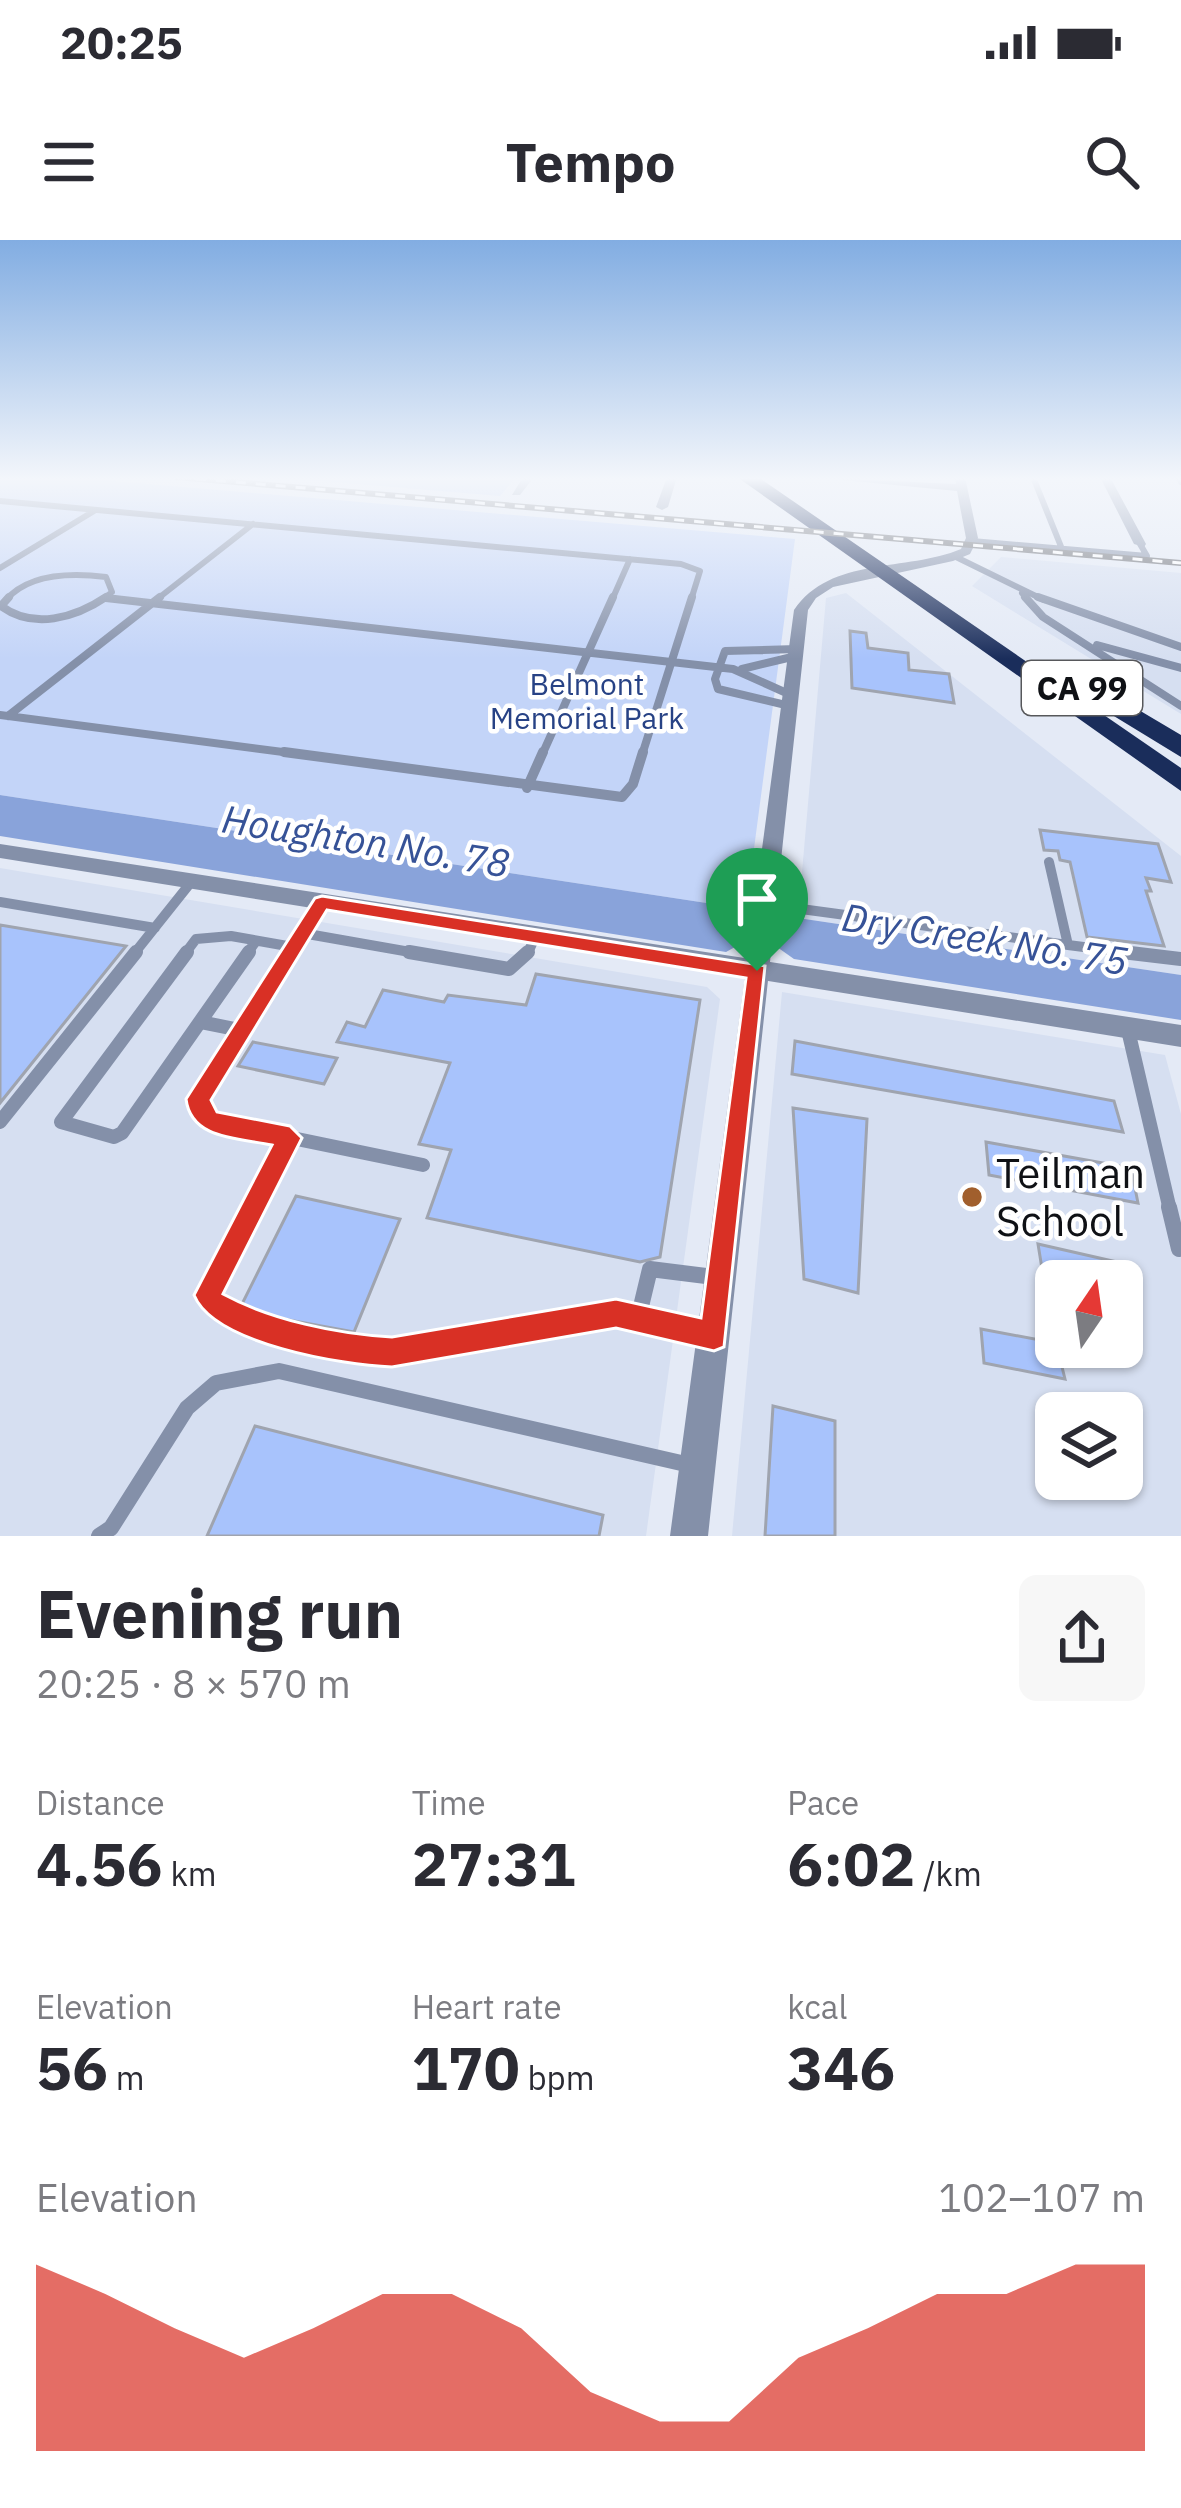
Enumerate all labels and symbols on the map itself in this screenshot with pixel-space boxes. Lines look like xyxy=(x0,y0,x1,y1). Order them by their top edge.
road number: CA 99 xyxy=(1022,661,1142,715)
park label: Belmont Memorial Park xyxy=(490,664,684,737)
water label: Houghton No. 78 xyxy=(218,793,514,888)
pin xyxy=(706,848,808,971)
water label: Dry Creek No. 75 xyxy=(838,891,1132,986)
place label: Teilman School xyxy=(996,1145,1145,1248)
marker: Teilman School xyxy=(959,1184,985,1210)
north arrow xyxy=(1035,1260,1143,1368)

